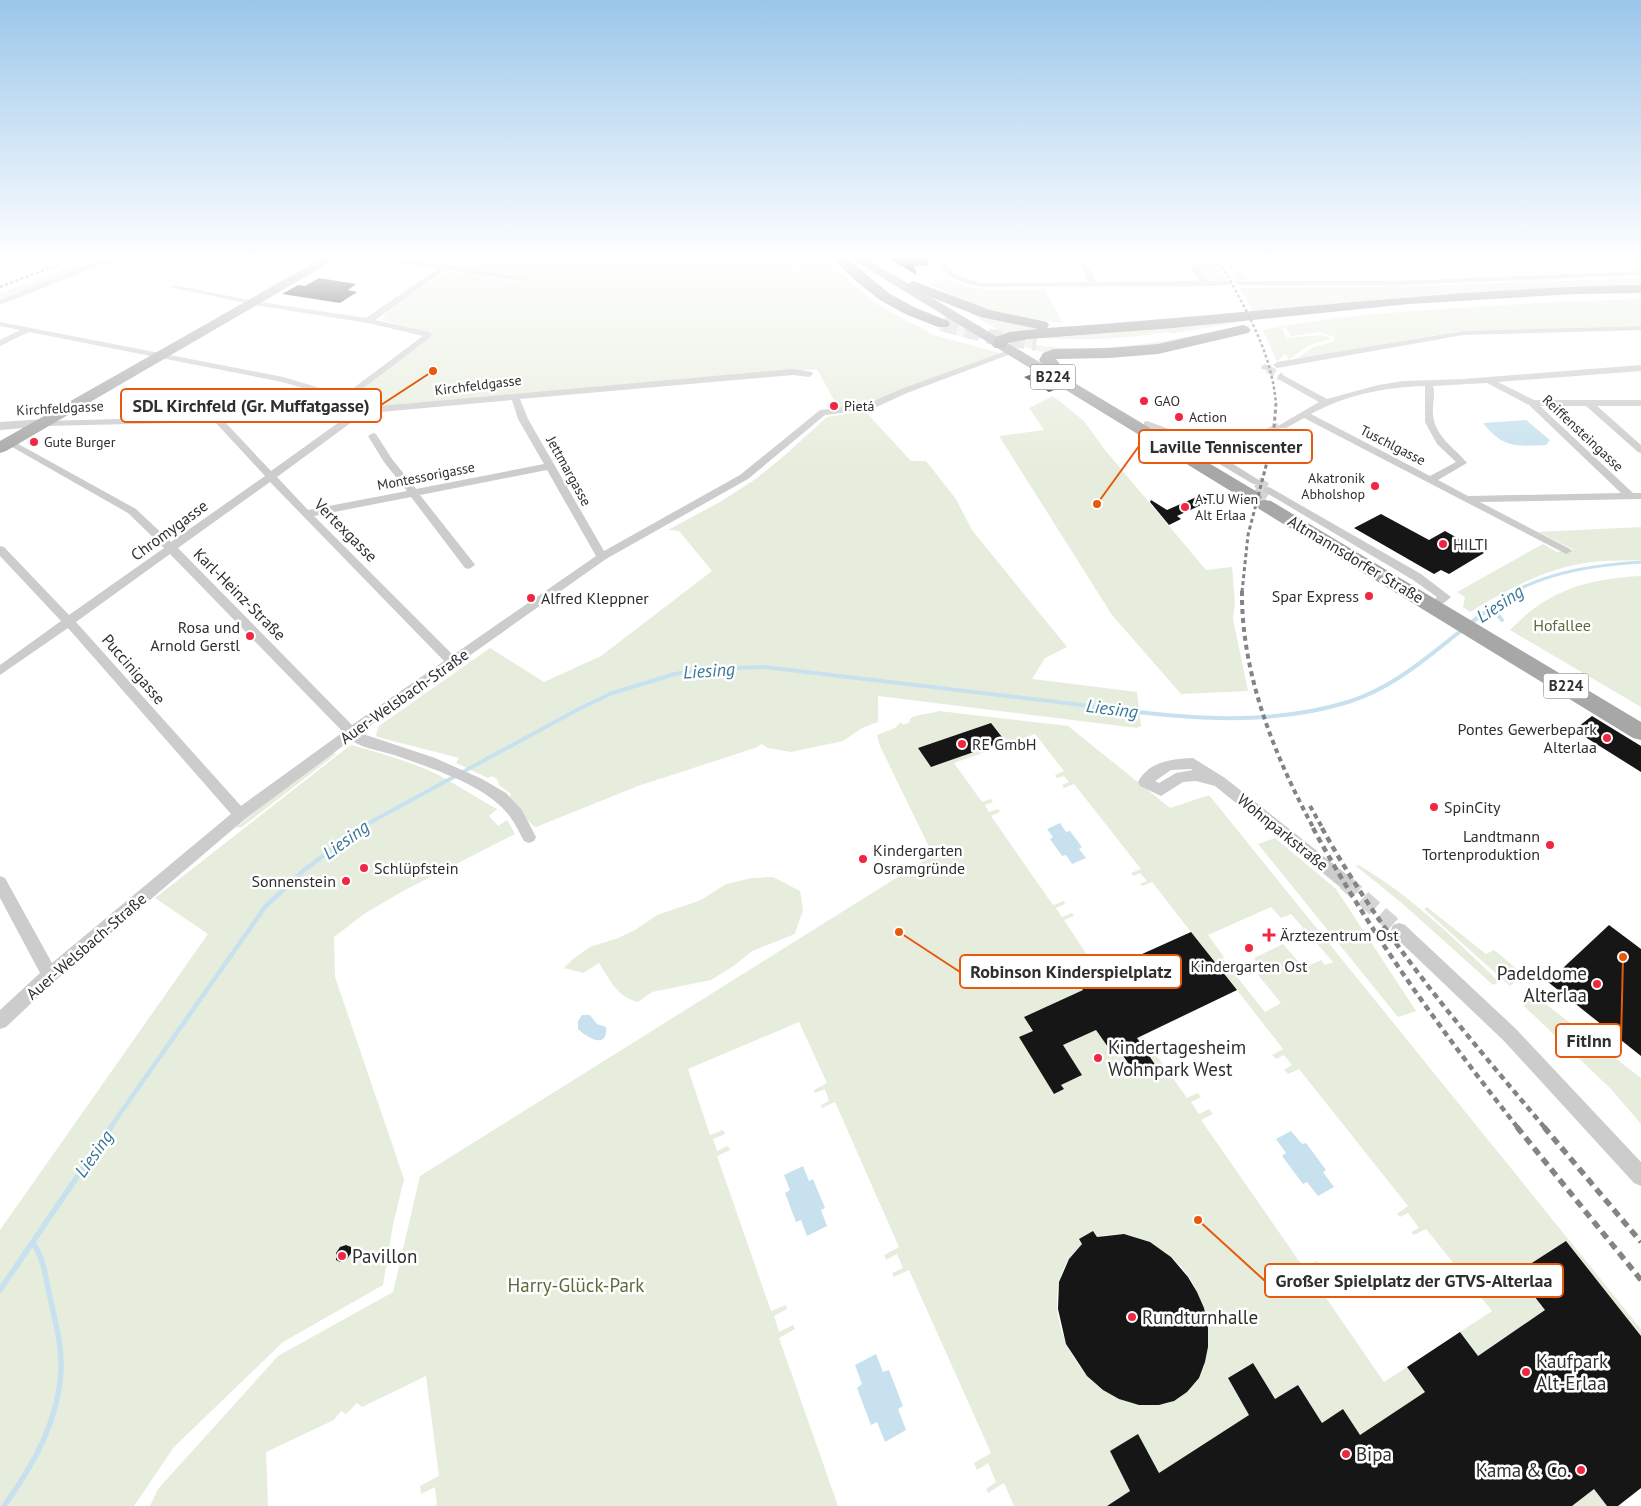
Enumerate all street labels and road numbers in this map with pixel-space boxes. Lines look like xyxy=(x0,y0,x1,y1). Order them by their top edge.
road number: B224 xyxy=(1030,364,1076,390)
street label: Kirchfeldgasse xyxy=(434,371,522,399)
street label: Reiffensteingasse xyxy=(1539,391,1627,475)
street label: Kirchfeldgasse xyxy=(16,397,104,419)
street label: Tuschlgasse xyxy=(1357,421,1429,469)
street label: Jettmargasse xyxy=(542,432,596,509)
street label: Montessorigasse xyxy=(376,458,476,494)
street label: Vertexgasse xyxy=(310,494,382,566)
street label: Chromygasse xyxy=(127,495,211,565)
street label: Altmannsdorfer Straße xyxy=(1284,511,1428,607)
street label: Karl-Heinz-Straße xyxy=(190,544,290,644)
street label: Puccinigasse xyxy=(98,630,170,708)
street label: Auer-Welsbach-Straße xyxy=(336,644,472,748)
road number: B224 xyxy=(1544,674,1588,698)
street label: Wohnparkstraße xyxy=(1233,789,1333,875)
street label: Auer-Welsbach-Straße xyxy=(22,888,150,1004)

